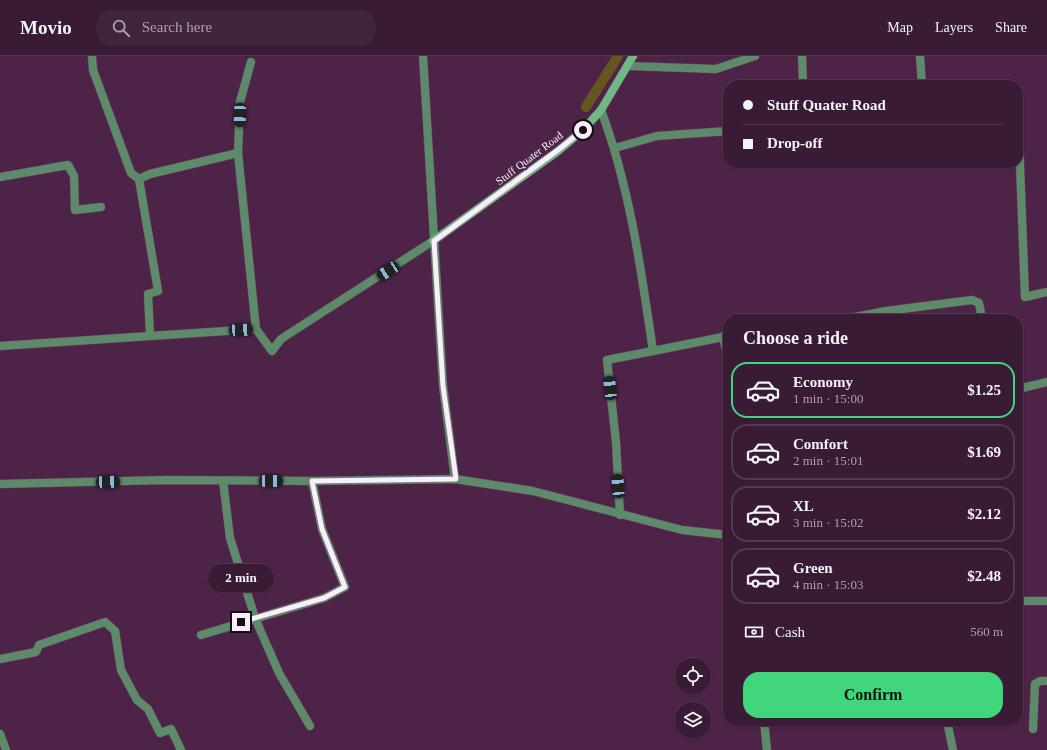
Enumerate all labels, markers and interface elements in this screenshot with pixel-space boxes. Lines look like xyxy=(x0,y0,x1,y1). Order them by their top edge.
search box xyxy=(96,10,376,46)
text: Movio xyxy=(20,17,72,38)
icon: search xyxy=(110,17,132,39)
text: Search here xyxy=(142,19,212,35)
text: Map xyxy=(887,20,913,35)
text: Layers xyxy=(935,20,973,35)
text: Share xyxy=(995,20,1027,35)
text: Stuff Quater Road xyxy=(767,97,886,113)
car xyxy=(234,103,246,127)
route start xyxy=(574,121,592,139)
street label: Stuff Quater Road xyxy=(493,129,565,187)
text: Drop-off xyxy=(767,135,823,151)
car xyxy=(375,259,401,283)
car xyxy=(229,323,253,337)
text: Choose a ride xyxy=(743,328,848,348)
icon: car xyxy=(745,372,781,408)
text: Economy xyxy=(793,374,853,390)
car xyxy=(603,375,617,401)
text: $1.25 xyxy=(967,382,1001,398)
text: 1 min · 15:00 xyxy=(793,391,863,406)
icon: car xyxy=(745,434,781,470)
text: Comfort xyxy=(793,436,848,452)
text: $1.69 xyxy=(967,444,1001,460)
text: 2 min · 15:01 xyxy=(793,453,863,468)
car xyxy=(611,474,625,498)
car xyxy=(259,475,283,487)
car xyxy=(96,476,120,488)
icon: car xyxy=(745,496,781,532)
text: XL xyxy=(793,498,814,514)
text: $2.12 xyxy=(967,506,1001,522)
text: 3 min · 15:02 xyxy=(793,515,863,530)
icon: car xyxy=(745,558,781,594)
text: Green xyxy=(793,560,833,576)
callout: 2 min xyxy=(208,564,274,592)
text: $2.48 xyxy=(967,568,1001,584)
text: 2 min xyxy=(225,570,257,585)
text: 4 min · 15:03 xyxy=(793,577,863,592)
route end xyxy=(232,613,250,631)
icon: cash xyxy=(743,621,765,643)
text: Cash xyxy=(775,624,805,640)
text: 560 m xyxy=(970,624,1003,639)
map controls xyxy=(675,658,711,738)
button: locate xyxy=(675,658,711,694)
button: Confirm xyxy=(743,672,1003,718)
button: layers xyxy=(675,702,711,738)

